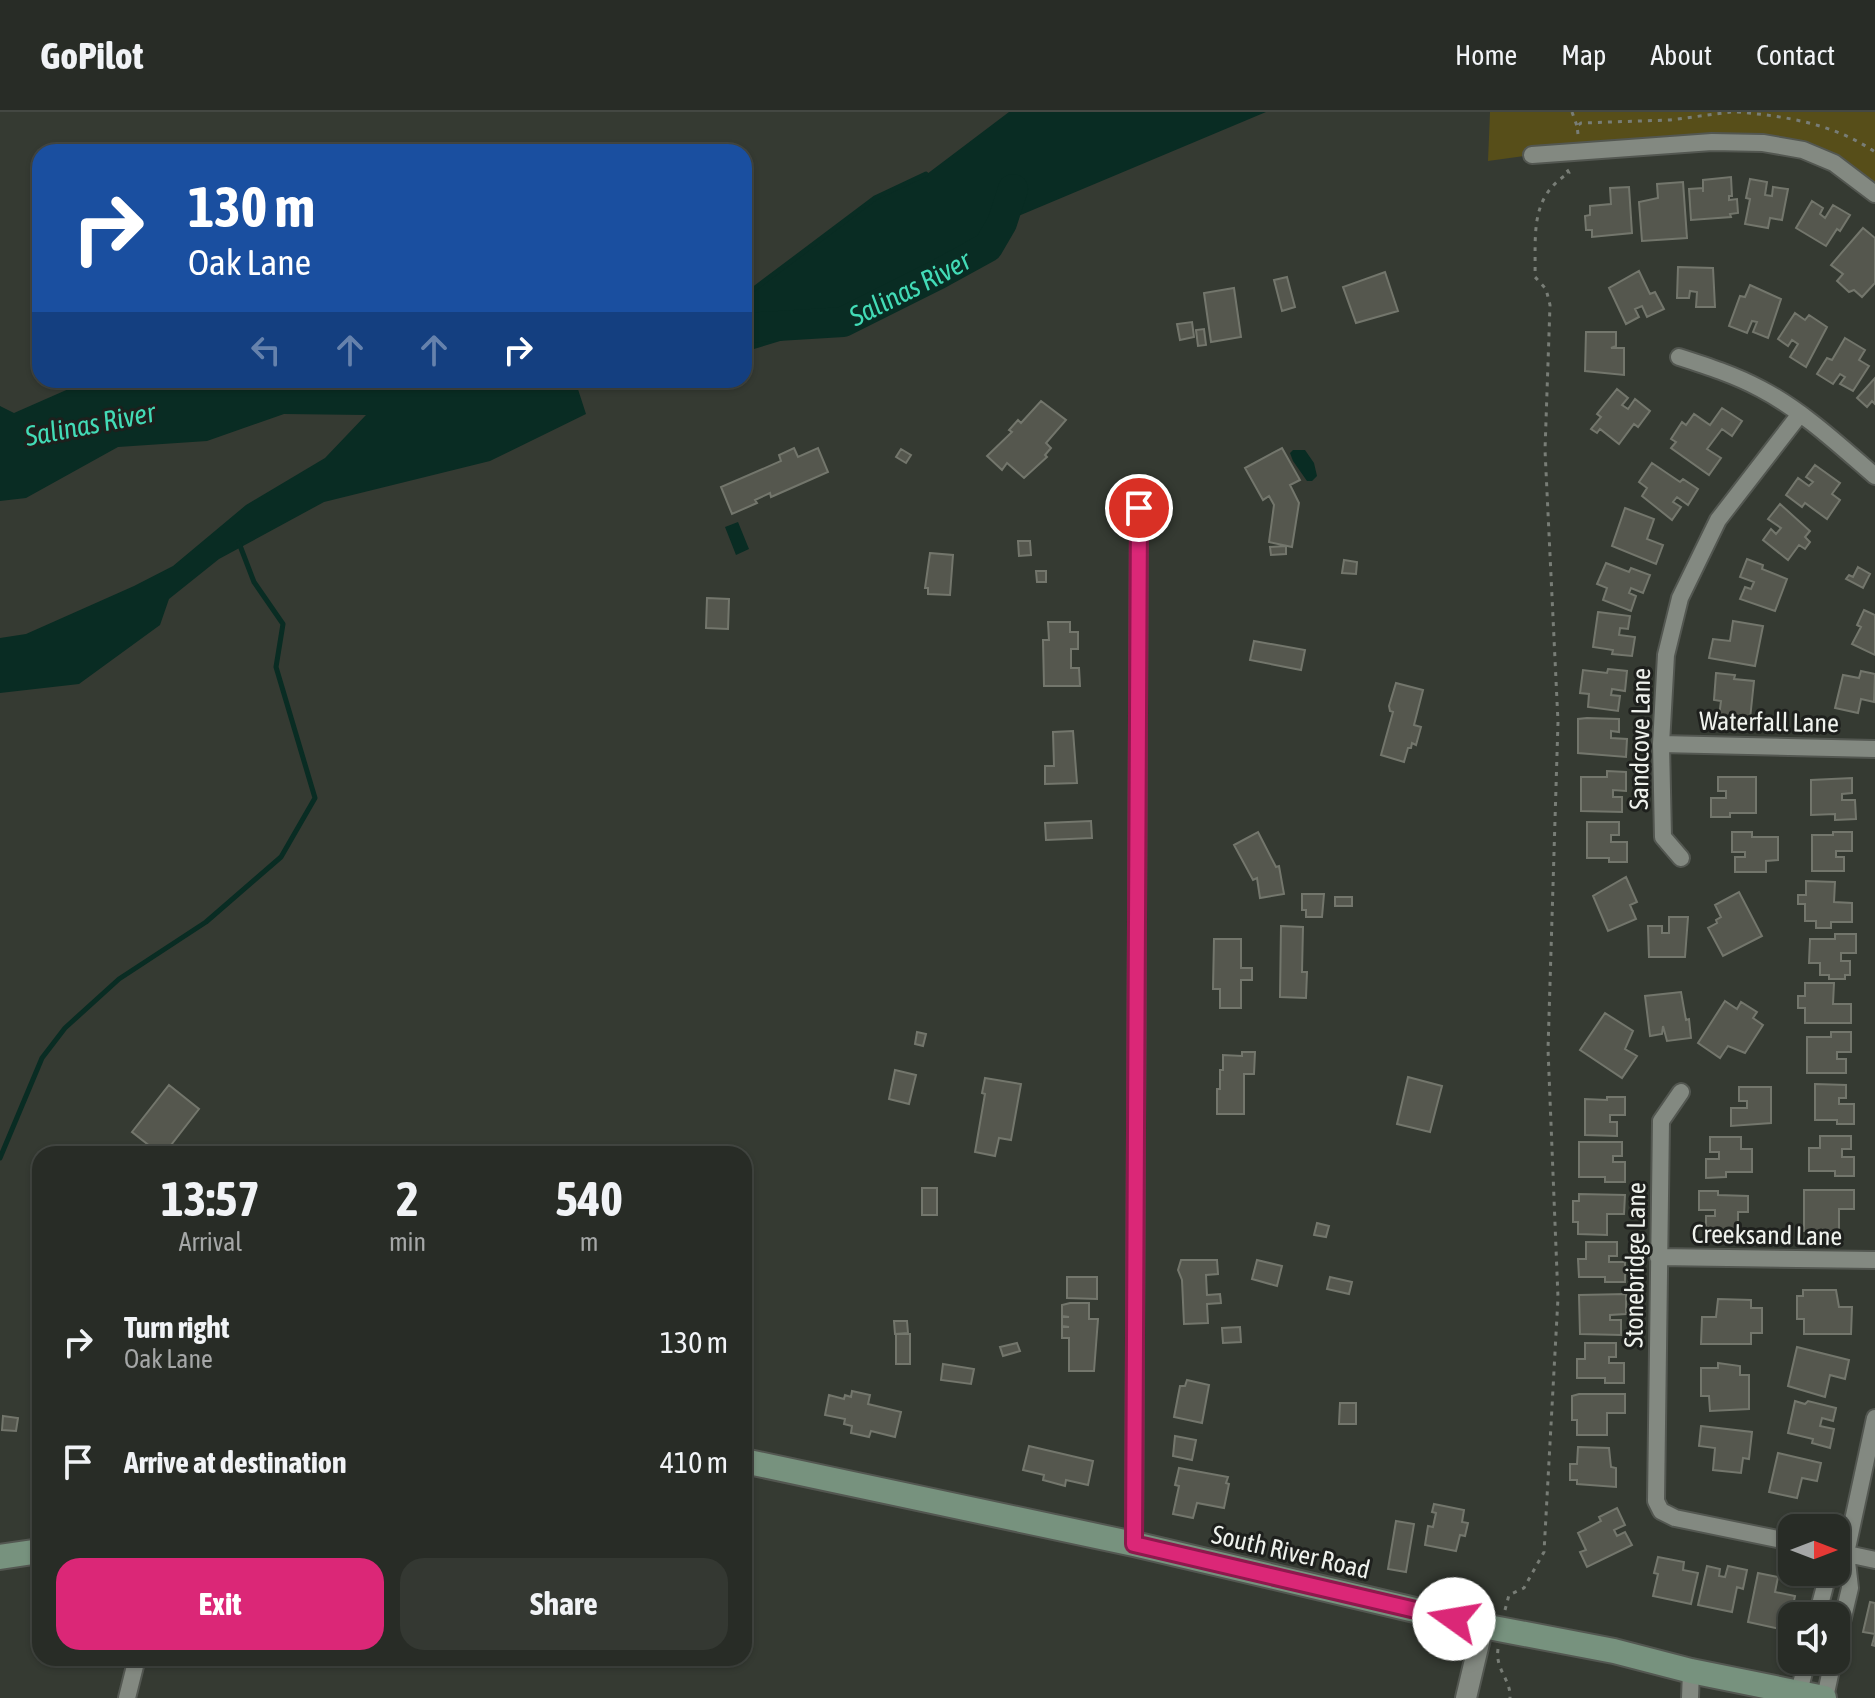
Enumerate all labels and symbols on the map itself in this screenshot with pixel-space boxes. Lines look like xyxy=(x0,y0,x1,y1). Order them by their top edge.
water label: Salinas River xyxy=(843,243,977,333)
water label: Salinas River xyxy=(21,395,159,452)
pin xyxy=(1105,474,1173,542)
street label: Sandcove Lane xyxy=(1624,668,1656,810)
street label: Waterfall Lane xyxy=(1699,706,1839,738)
street label: Stonebridge Lane xyxy=(1619,1182,1651,1348)
street label: Creeksand Lane xyxy=(1691,1219,1843,1251)
north arrow xyxy=(1778,1514,1850,1586)
street label: South River Road xyxy=(1209,1519,1373,1585)
position arrow xyxy=(1412,1577,1496,1661)

